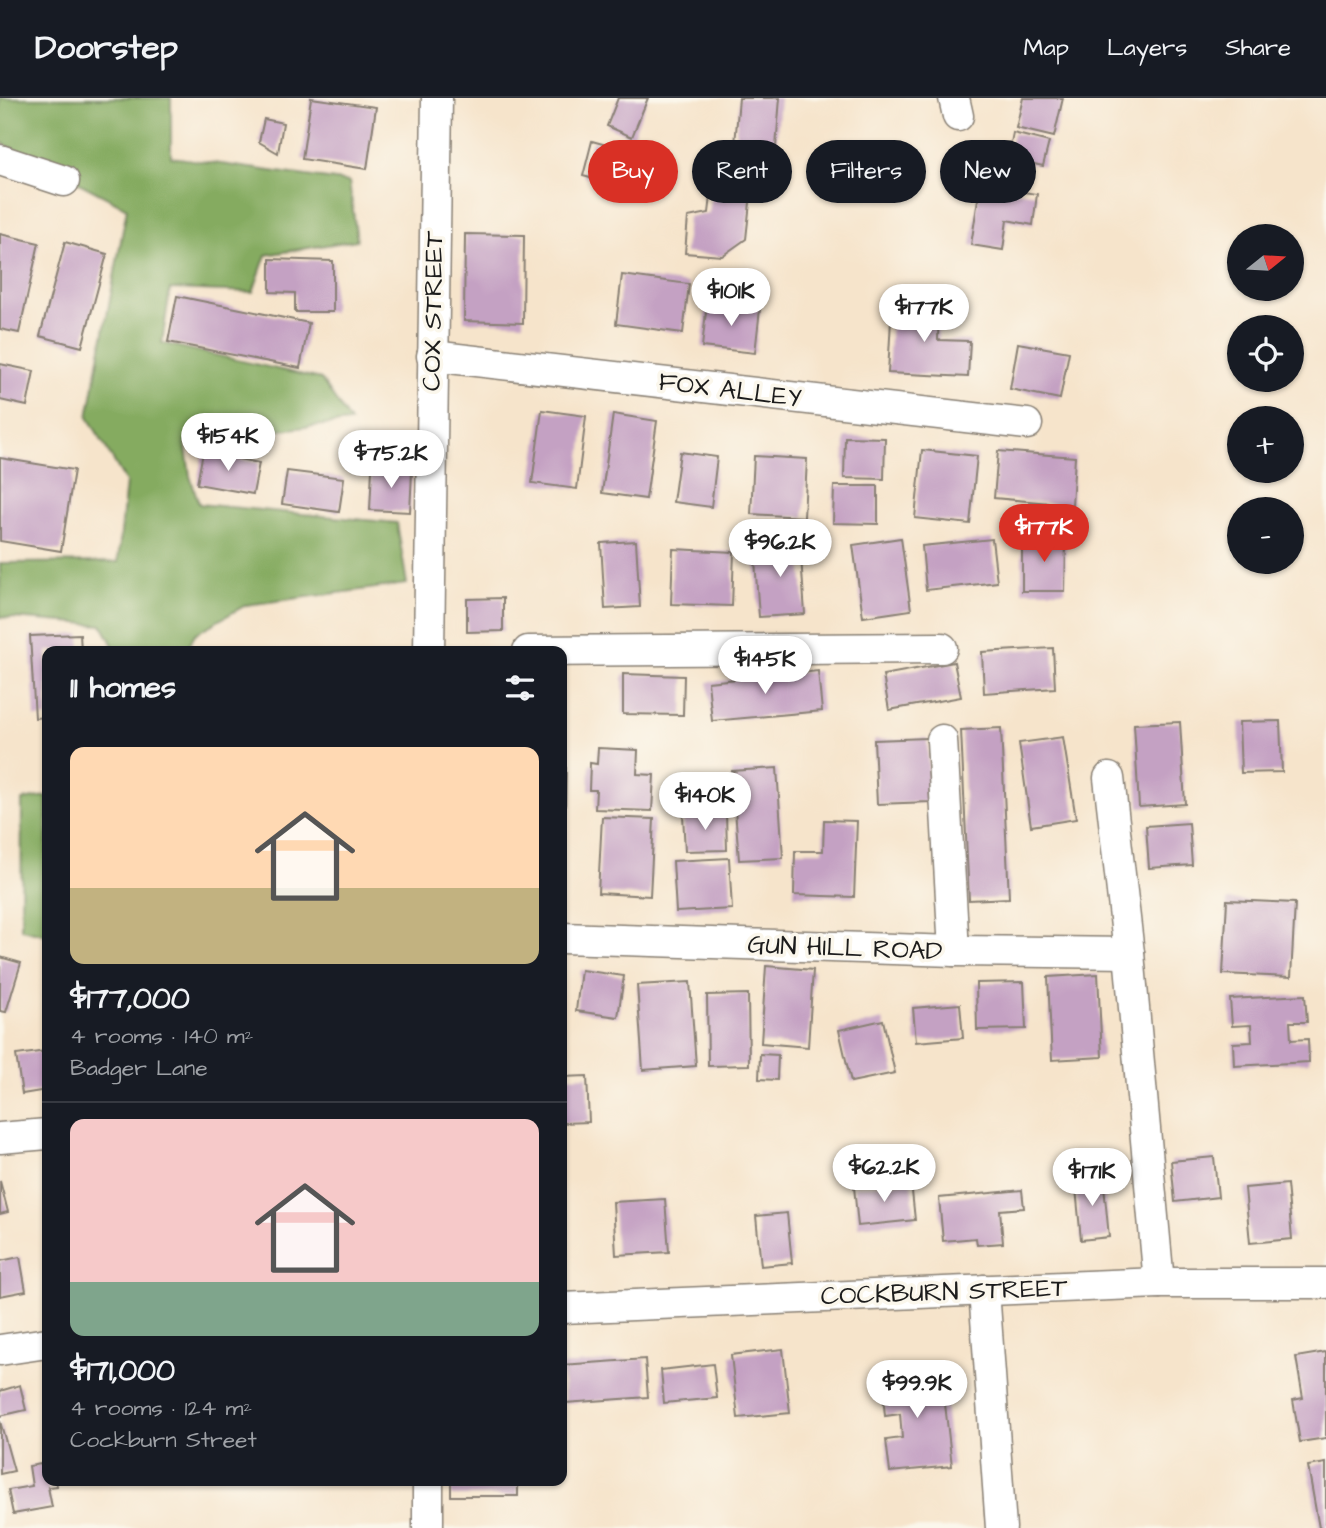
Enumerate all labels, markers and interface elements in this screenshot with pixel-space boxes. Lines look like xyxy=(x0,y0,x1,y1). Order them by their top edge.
text: Doorstep xyxy=(35,25,178,71)
text: Map xyxy=(1024,31,1069,65)
text: Layers xyxy=(1107,31,1187,65)
text: Share xyxy=(1225,31,1291,65)
chip: Buy xyxy=(588,140,678,203)
chip: Rent xyxy=(692,140,792,203)
chip: Filters xyxy=(806,140,926,203)
chip: New xyxy=(940,140,1036,203)
north arrow xyxy=(1227,224,1304,301)
map controls xyxy=(1227,224,1304,574)
street label: COX STREET xyxy=(414,230,452,391)
pin: $101K xyxy=(682,268,780,328)
text: $101K xyxy=(707,275,755,307)
pin: $177K xyxy=(875,285,973,344)
text: $177K xyxy=(895,291,953,323)
button: locate xyxy=(1227,315,1304,392)
street label: FOX ALLEY xyxy=(657,363,803,417)
button: + xyxy=(1227,406,1304,483)
pin: $154K xyxy=(179,414,277,473)
text: $154K xyxy=(197,420,259,452)
pin: $75.2K xyxy=(334,430,448,490)
text: $75.2K xyxy=(354,437,428,469)
button: − xyxy=(1227,497,1304,574)
pin: $177K xyxy=(995,504,1093,564)
text: $177K xyxy=(1015,511,1073,543)
pin: $96.2K xyxy=(723,519,837,579)
text: $96.2K xyxy=(745,526,815,558)
pin: $145K xyxy=(716,636,814,696)
text: $145K xyxy=(734,643,796,675)
text: 11 homes xyxy=(70,667,176,709)
icon: filters xyxy=(501,669,539,707)
pin: $140K xyxy=(656,772,754,832)
text: $140K xyxy=(675,779,735,811)
icon: home xyxy=(242,793,368,919)
street label: GUN HILL ROAD xyxy=(747,927,943,969)
text: $177,000 xyxy=(70,978,190,1020)
text: 4 rooms · 140 m² xyxy=(70,1020,253,1052)
text: Badger Lane xyxy=(70,1052,208,1084)
pin: $62.2K xyxy=(827,1144,941,1204)
pin: $171K xyxy=(1043,1148,1141,1208)
text: $62.2K xyxy=(849,1151,919,1183)
text: $171K xyxy=(1069,1155,1115,1187)
icon: home xyxy=(242,1165,368,1291)
street label: COCKBURN STREET xyxy=(820,1270,1069,1314)
text: $171,000 xyxy=(70,1350,175,1392)
pin: $99.9K xyxy=(860,1360,974,1420)
text: $99.9K xyxy=(882,1367,952,1399)
text: 4 rooms · 124 m² xyxy=(70,1392,252,1424)
text: Cockburn Street xyxy=(70,1424,257,1456)

